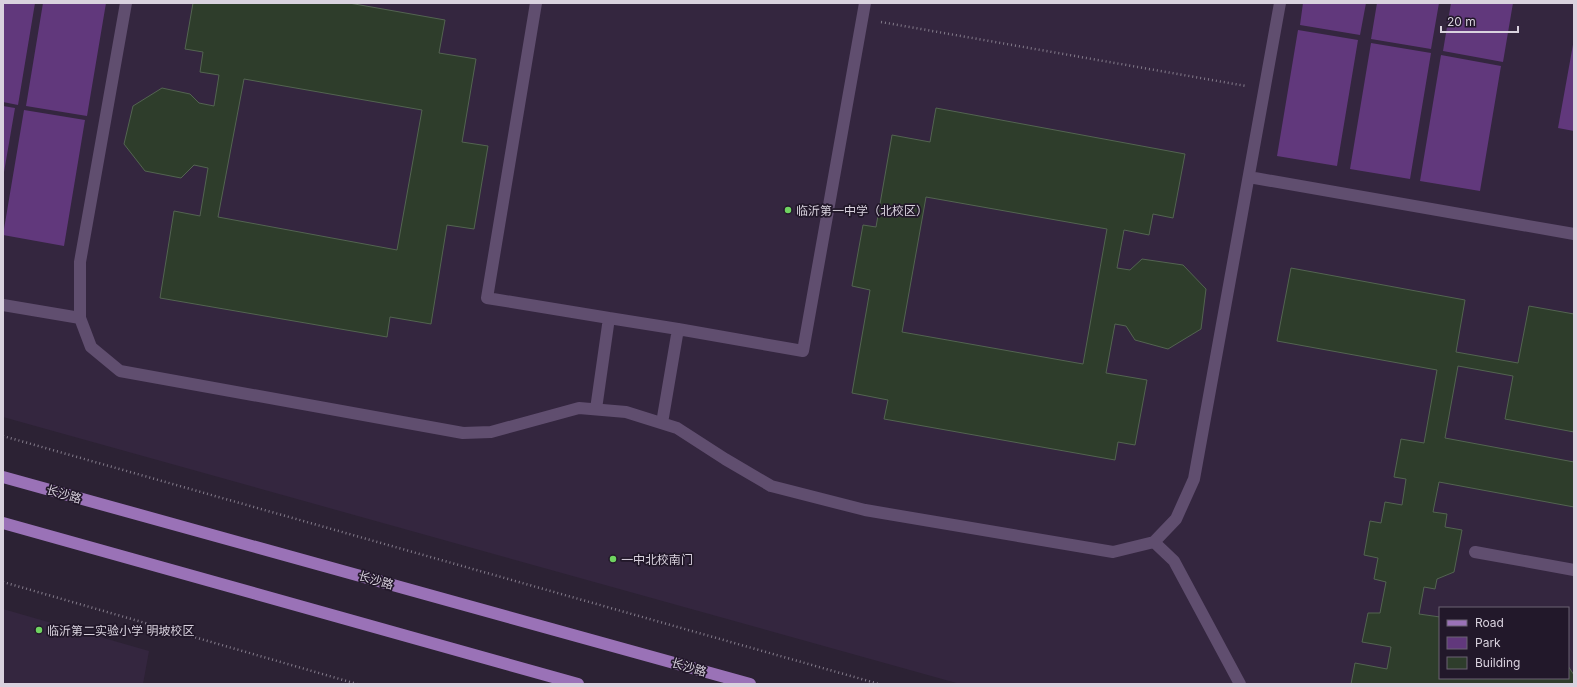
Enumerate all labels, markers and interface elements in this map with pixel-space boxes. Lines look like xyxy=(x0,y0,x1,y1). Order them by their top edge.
scale bar xyxy=(1441,8,1518,34)
text: 20 m xyxy=(1447,14,1476,29)
place label: 临沂第一中学（北校区） xyxy=(796,203,928,218)
marker: 临沂第一中学（北校区） xyxy=(783,205,793,215)
street label: 长沙路 xyxy=(45,482,83,506)
place label: 一中北校南门 xyxy=(621,552,693,567)
marker: 一中北校南门 xyxy=(608,554,618,564)
street label: 长沙路 xyxy=(357,568,395,592)
legend xyxy=(1439,607,1569,679)
text: Road xyxy=(1475,615,1504,630)
place label: 临沂第二实验小学 明坡校区 xyxy=(47,623,194,638)
marker: 临沂第二实验小学 明坡校区 xyxy=(34,625,44,635)
text: Park xyxy=(1475,635,1501,650)
street label: 长沙路 xyxy=(670,655,708,679)
text: Building xyxy=(1475,655,1520,670)

